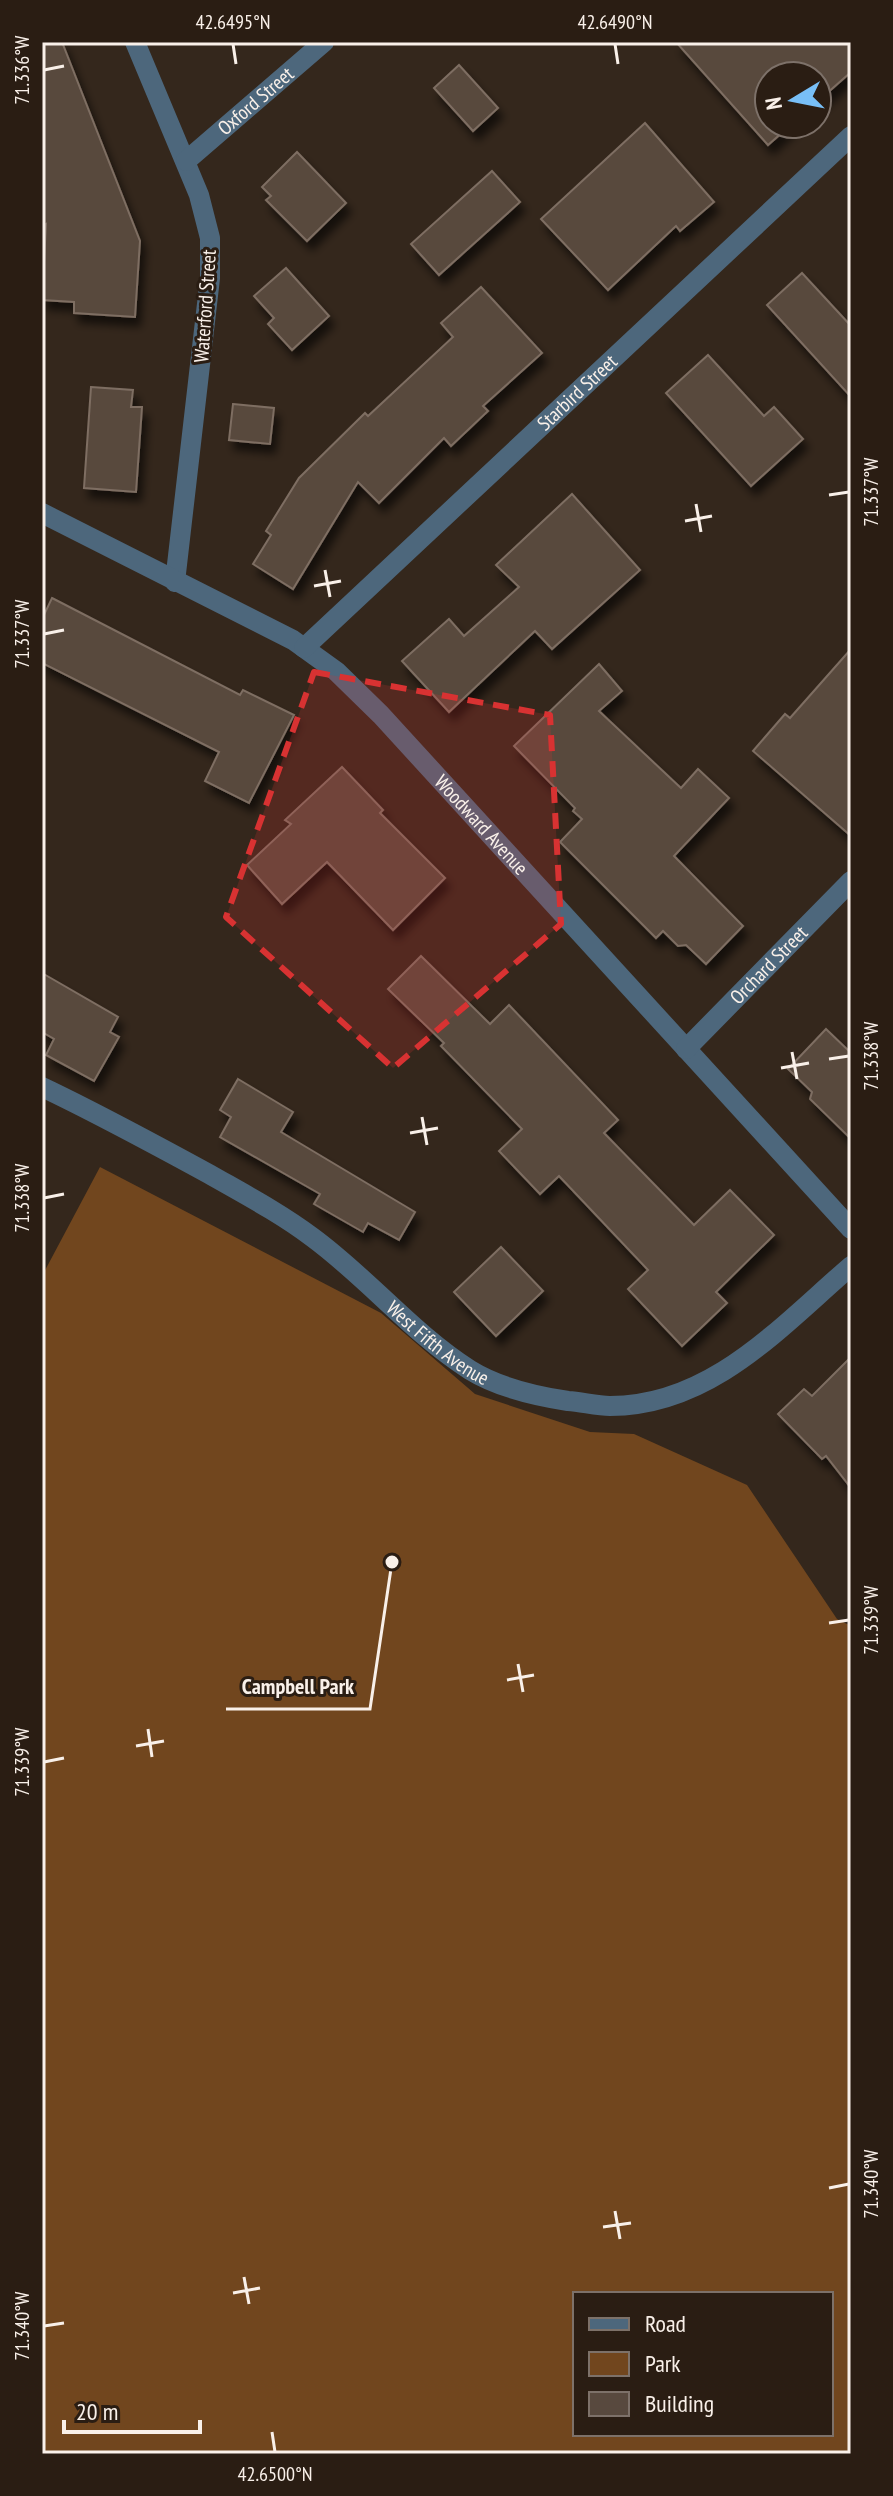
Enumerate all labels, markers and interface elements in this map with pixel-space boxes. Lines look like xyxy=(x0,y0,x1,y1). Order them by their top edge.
text: 42.6495°N xyxy=(195,9,271,35)
text: 42.6490°N xyxy=(577,9,653,35)
text: 71.336°W xyxy=(9,35,35,104)
north arrow xyxy=(753,60,833,140)
street label: Oxford Street xyxy=(212,61,299,141)
text: N xyxy=(758,95,788,112)
street label: Waterford Street xyxy=(188,248,222,363)
street label: Starbird Street xyxy=(532,348,623,436)
text: 71.337°W xyxy=(858,457,884,526)
text: 71.337°W xyxy=(9,599,35,668)
street label: Woodward Avenue xyxy=(429,769,534,880)
street label: Orchard Street xyxy=(724,920,813,1010)
text: 71.338°W xyxy=(858,1021,884,1090)
text: 71.338°W xyxy=(9,1163,35,1232)
street label: West Fifth Avenue xyxy=(381,1295,493,1391)
text: 71.339°W xyxy=(858,1585,884,1654)
callout: Campbell Park xyxy=(226,1663,370,1709)
text: Campbell Park xyxy=(242,1672,355,1700)
text: 71.339°W xyxy=(9,1727,35,1796)
text: 71.340°W xyxy=(858,2149,884,2218)
text: 71.340°W xyxy=(9,2291,35,2360)
legend xyxy=(573,2292,833,2436)
text: Road xyxy=(645,2308,686,2339)
text: Park xyxy=(645,2348,681,2379)
scale bar xyxy=(64,2384,200,2434)
text: Building xyxy=(645,2388,714,2419)
text: 20 m xyxy=(76,2396,118,2427)
text: 42.6500°N xyxy=(237,2461,313,2487)

